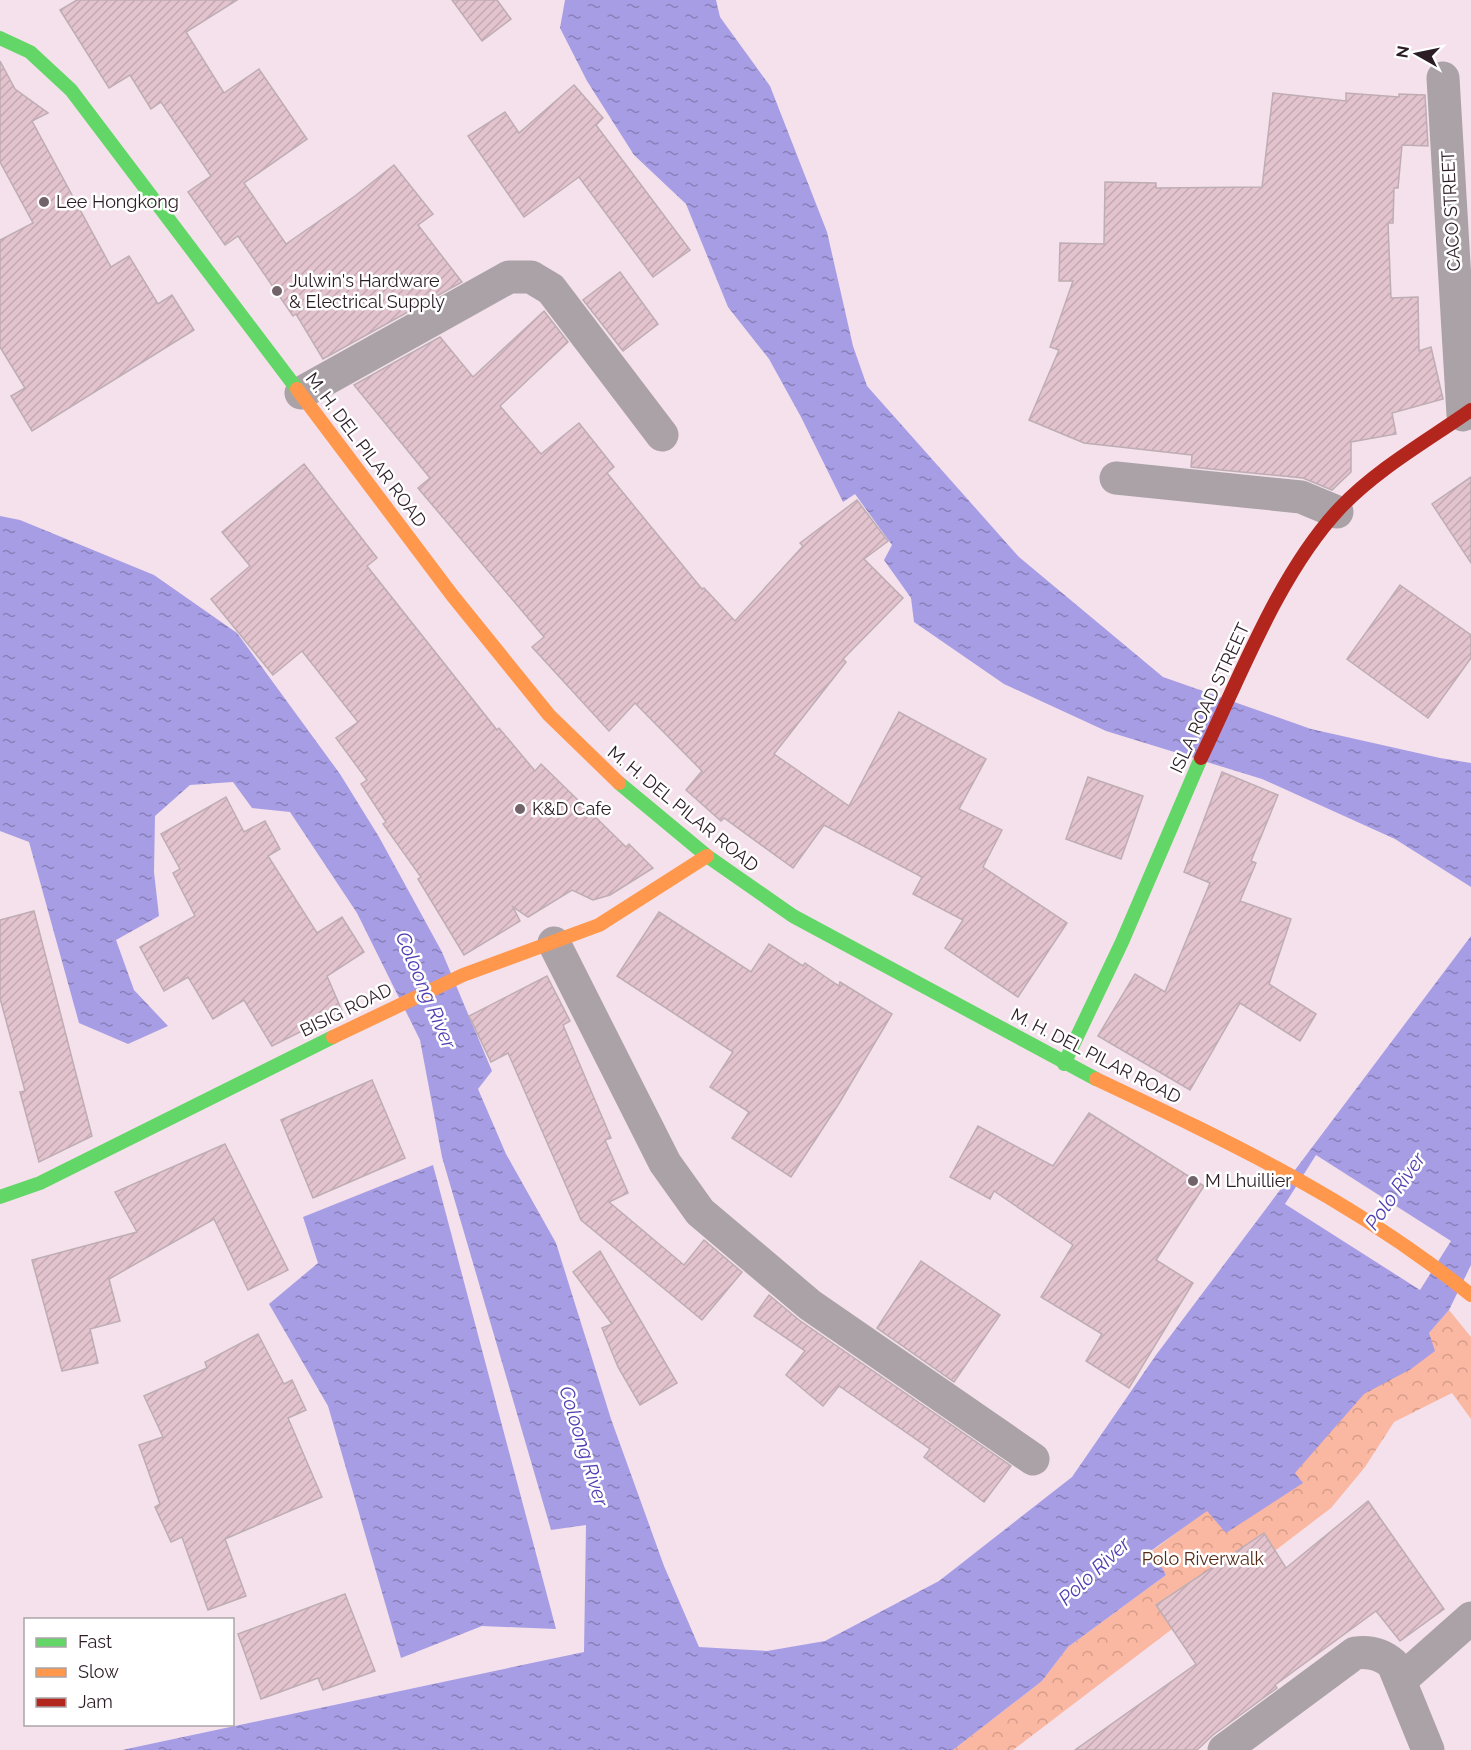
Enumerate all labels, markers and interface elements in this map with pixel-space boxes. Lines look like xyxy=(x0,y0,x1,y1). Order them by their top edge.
north arrow xyxy=(1387,24,1447,84)
text: N xyxy=(1392,44,1413,59)
street label: CACO STREET xyxy=(1437,150,1464,272)
place label: Lee Hongkong xyxy=(56,191,179,212)
marker: Lee Hongkong xyxy=(37,195,51,209)
place label: Julwin's Hardware & Electrical Supply xyxy=(289,270,445,312)
marker: Julwin's Hardware & Electrical Supply xyxy=(270,284,284,298)
street label: M. H. DEL PILAR ROAD xyxy=(301,368,431,531)
street label: ISLA ROAD STREET xyxy=(1166,619,1254,776)
street label: M. H. DEL PILAR ROAD xyxy=(604,741,763,876)
place label: K&D Cafe xyxy=(532,798,612,819)
marker: K&D Cafe xyxy=(513,802,527,816)
water label: Coloong River xyxy=(391,928,462,1053)
street label: BISIG ROAD xyxy=(297,978,395,1041)
street label: M. H. DEL PILAR ROAD xyxy=(1008,1004,1185,1108)
water label: Polo River xyxy=(1360,1147,1431,1234)
place label: M Lhuillier xyxy=(1205,1170,1292,1191)
marker: M Lhuillier xyxy=(1186,1174,1200,1188)
water label: Coloong River xyxy=(554,1383,614,1510)
water label: Polo River xyxy=(1053,1531,1136,1610)
park label: Polo Riverwalk xyxy=(1142,1548,1265,1569)
legend xyxy=(24,1618,234,1726)
text: Fast xyxy=(78,1631,112,1652)
text: Slow xyxy=(78,1661,119,1682)
text: Jam xyxy=(78,1691,113,1712)

